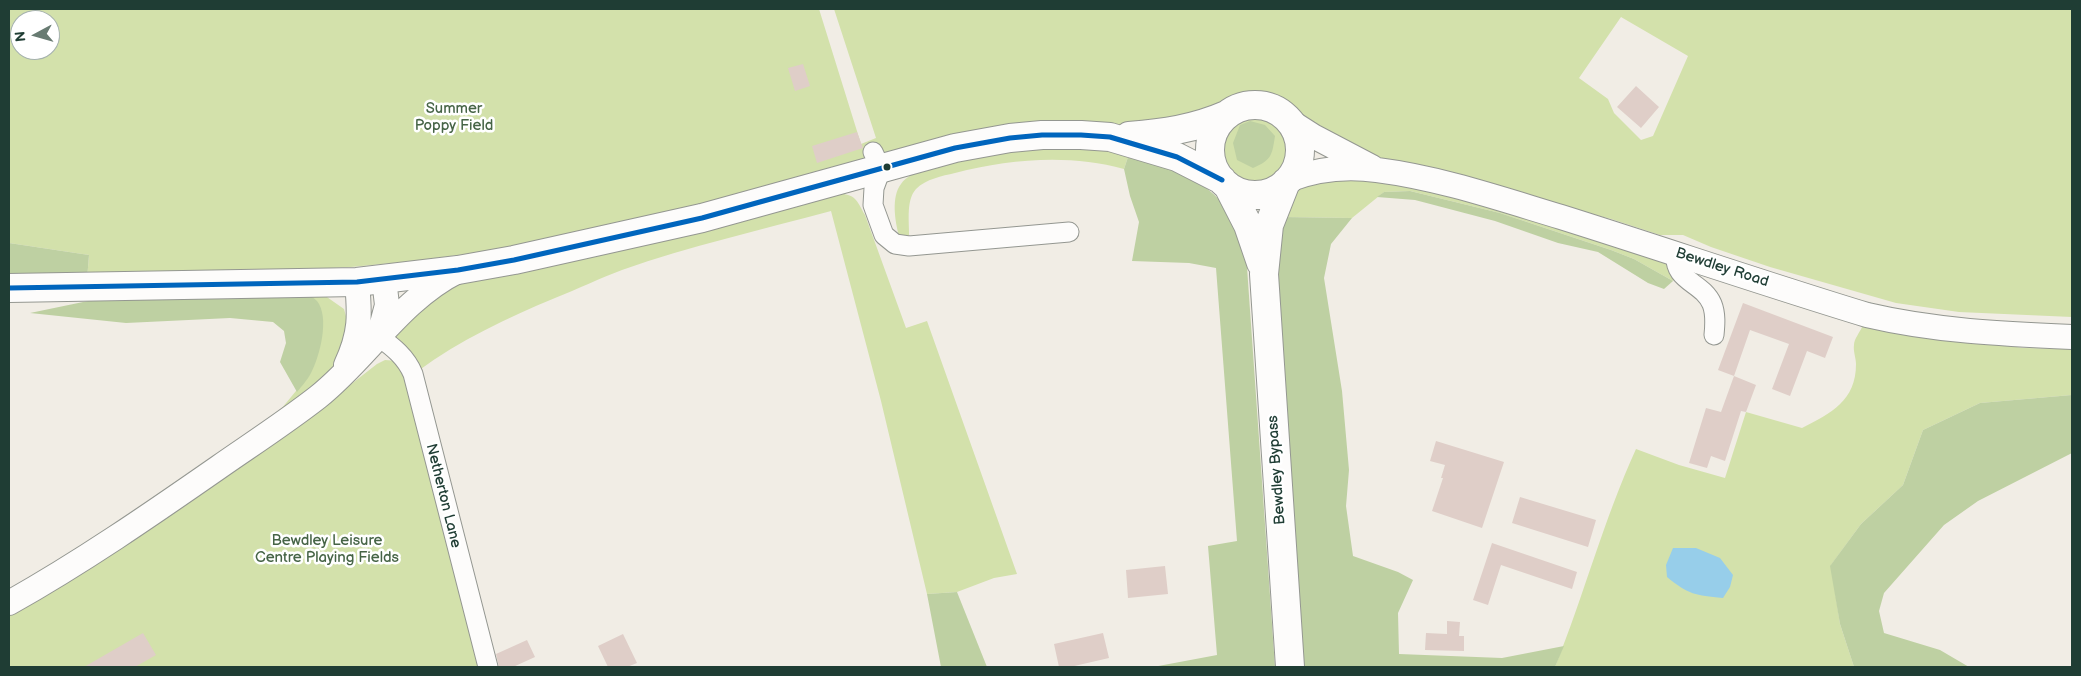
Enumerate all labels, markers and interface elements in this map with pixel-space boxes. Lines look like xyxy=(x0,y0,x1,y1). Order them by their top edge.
north arrow xyxy=(10,10,60,60)
text: N xyxy=(12,30,30,43)
park label: Summer Poppy Field xyxy=(415,100,493,135)
unlabelled marker xyxy=(882,162,892,172)
street label: Bewdley Road xyxy=(1673,244,1771,292)
street label: Bewdley Bypass xyxy=(1264,415,1290,525)
street label: Netherton Lane xyxy=(421,442,465,550)
park label: Bewdley Leisure Centre Playing Fields xyxy=(255,532,399,567)

